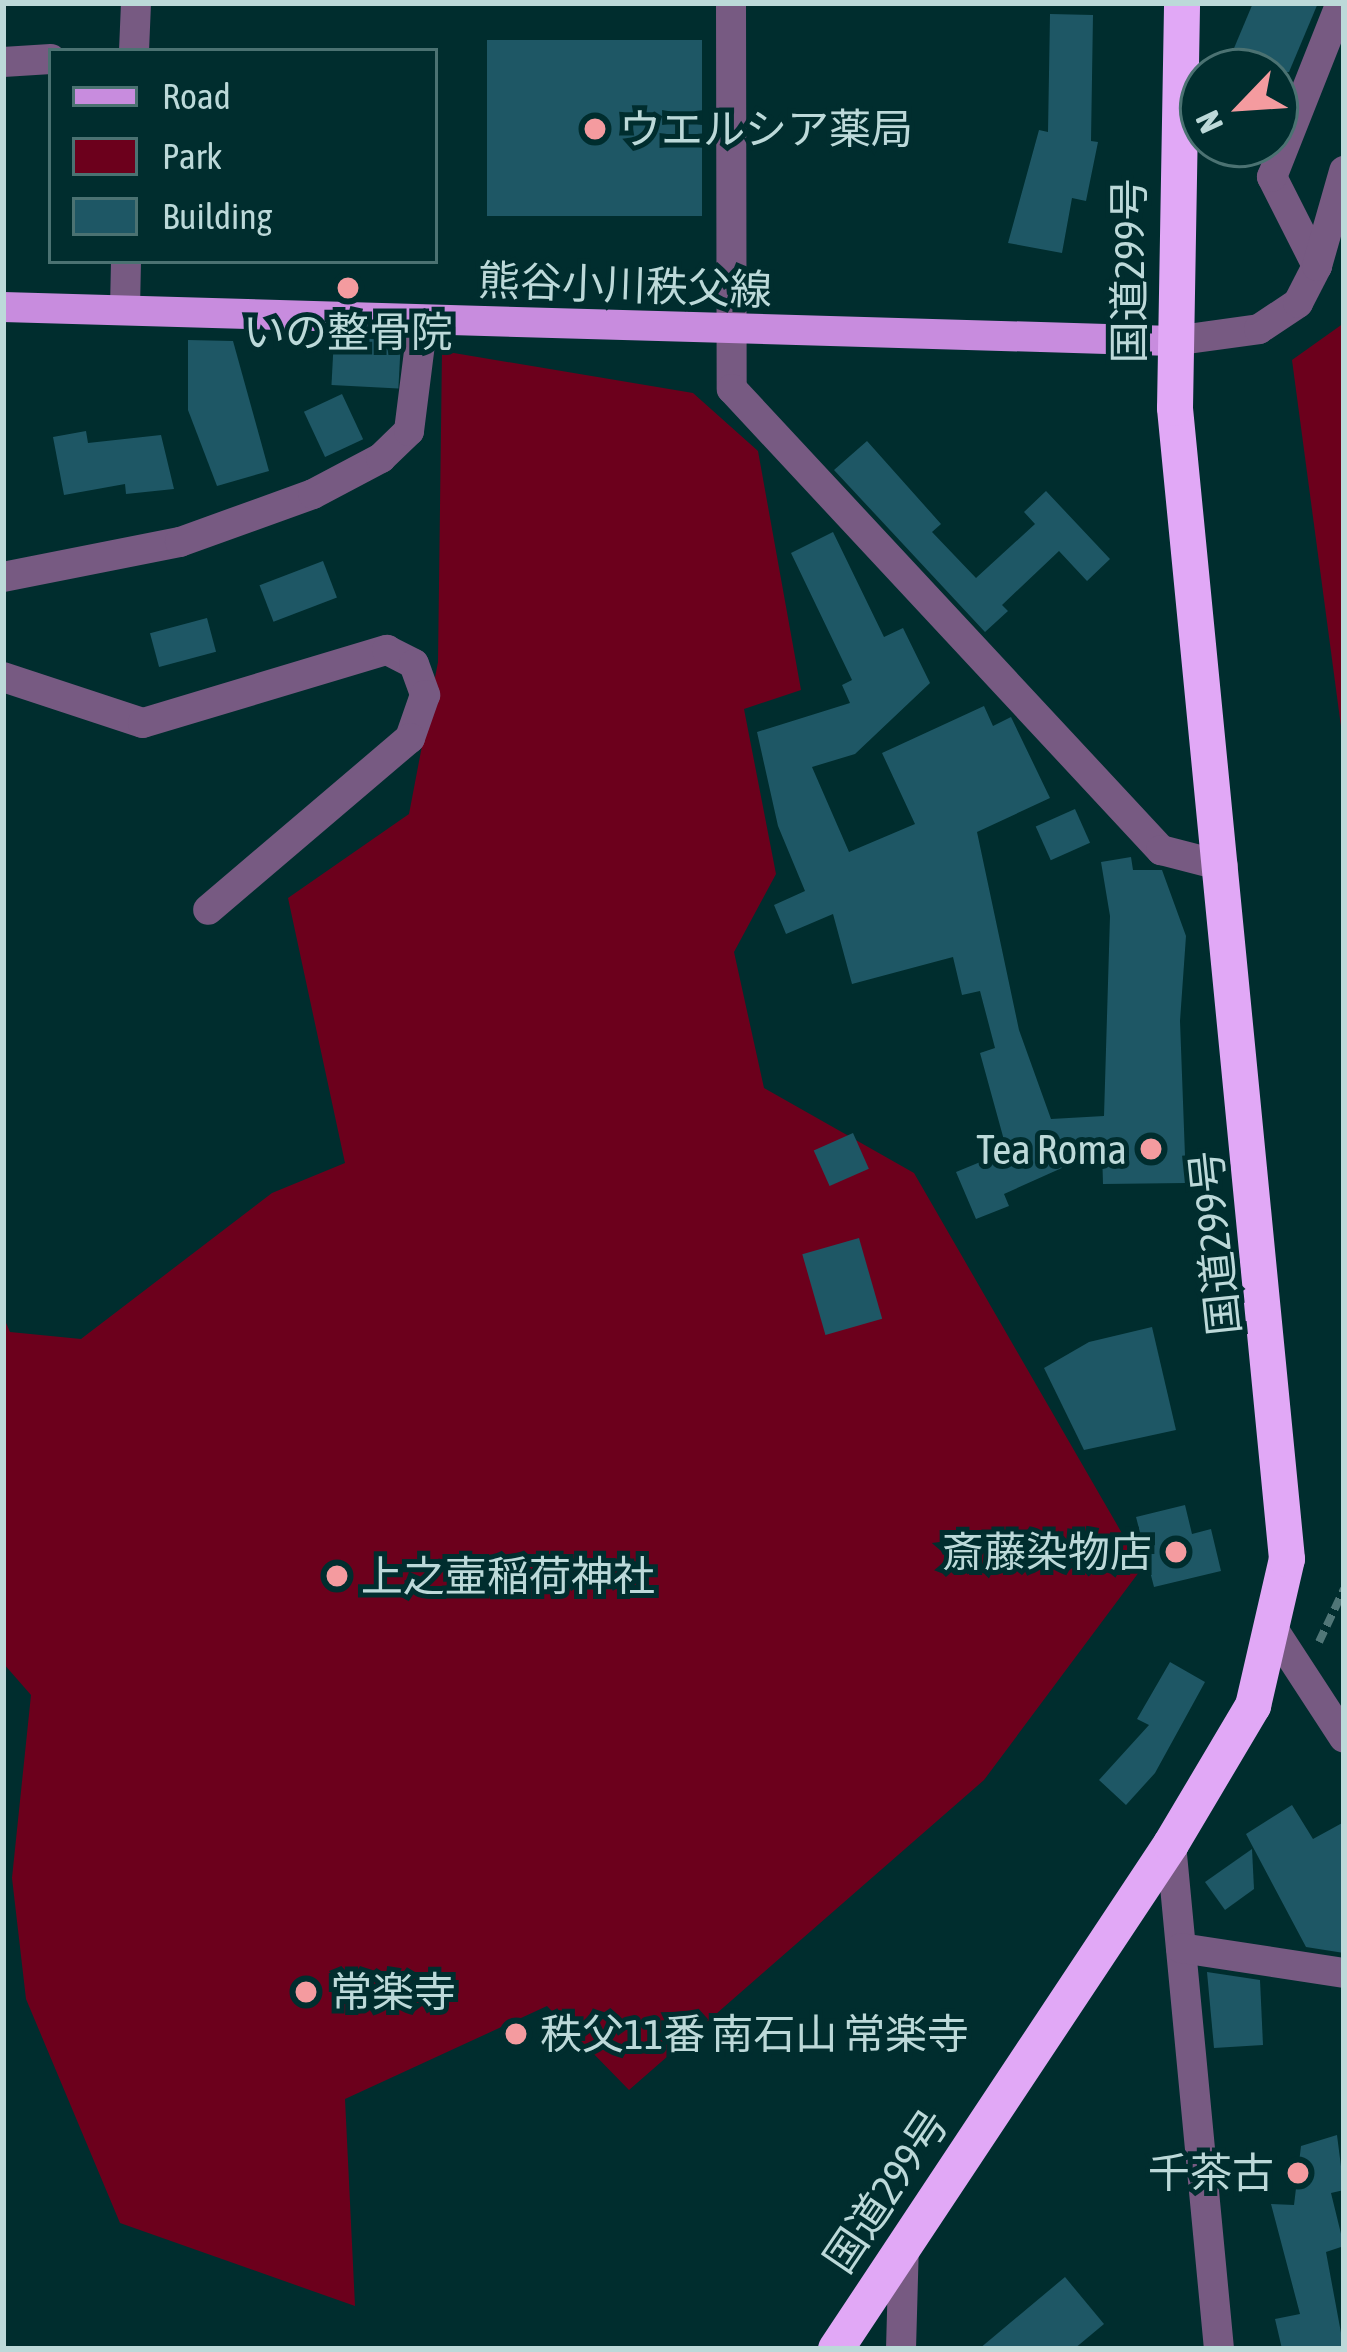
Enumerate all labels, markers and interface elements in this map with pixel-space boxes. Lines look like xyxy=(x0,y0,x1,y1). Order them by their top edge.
legend xyxy=(48,48,438,264)
north arrow xyxy=(1179,48,1299,168)
text: Road xyxy=(162,75,231,117)
place label: ウエルシア薬局 xyxy=(619,104,913,154)
text: N xyxy=(1188,105,1230,139)
marker: ウエルシア薬局 xyxy=(582,116,608,142)
text: Park xyxy=(162,135,222,177)
street label: 国道299号 xyxy=(1104,178,1154,364)
text: Building xyxy=(162,195,272,237)
street label: 熊谷小川秩父線 xyxy=(477,255,773,315)
marker: いの整骨院 xyxy=(335,275,361,301)
place label: いの整骨院 xyxy=(243,307,453,357)
place label: Tea Roma xyxy=(976,1124,1127,1174)
marker: Tea Roma xyxy=(1138,1136,1164,1162)
street label: 国道299号 xyxy=(1180,1148,1250,1338)
place label: 斎藤染物店 xyxy=(942,1527,1152,1577)
marker: 斎藤染物店 xyxy=(1163,1539,1189,1565)
place label: 上之壷稲荷神社 xyxy=(361,1551,655,1601)
marker: 上之壷稲荷神社 xyxy=(324,1563,350,1589)
place label: 常楽寺 xyxy=(330,1967,456,2017)
marker: 常楽寺 xyxy=(293,1979,319,2005)
place label: 秩父11番 南石山 常楽寺 xyxy=(540,2009,969,2059)
marker: 秩父11番 南石山 常楽寺 xyxy=(503,2021,529,2047)
street label: 国道299号 xyxy=(813,2100,959,2282)
place label: 千茶古 xyxy=(1148,2148,1274,2198)
marker: 千茶古 xyxy=(1285,2160,1311,2186)

